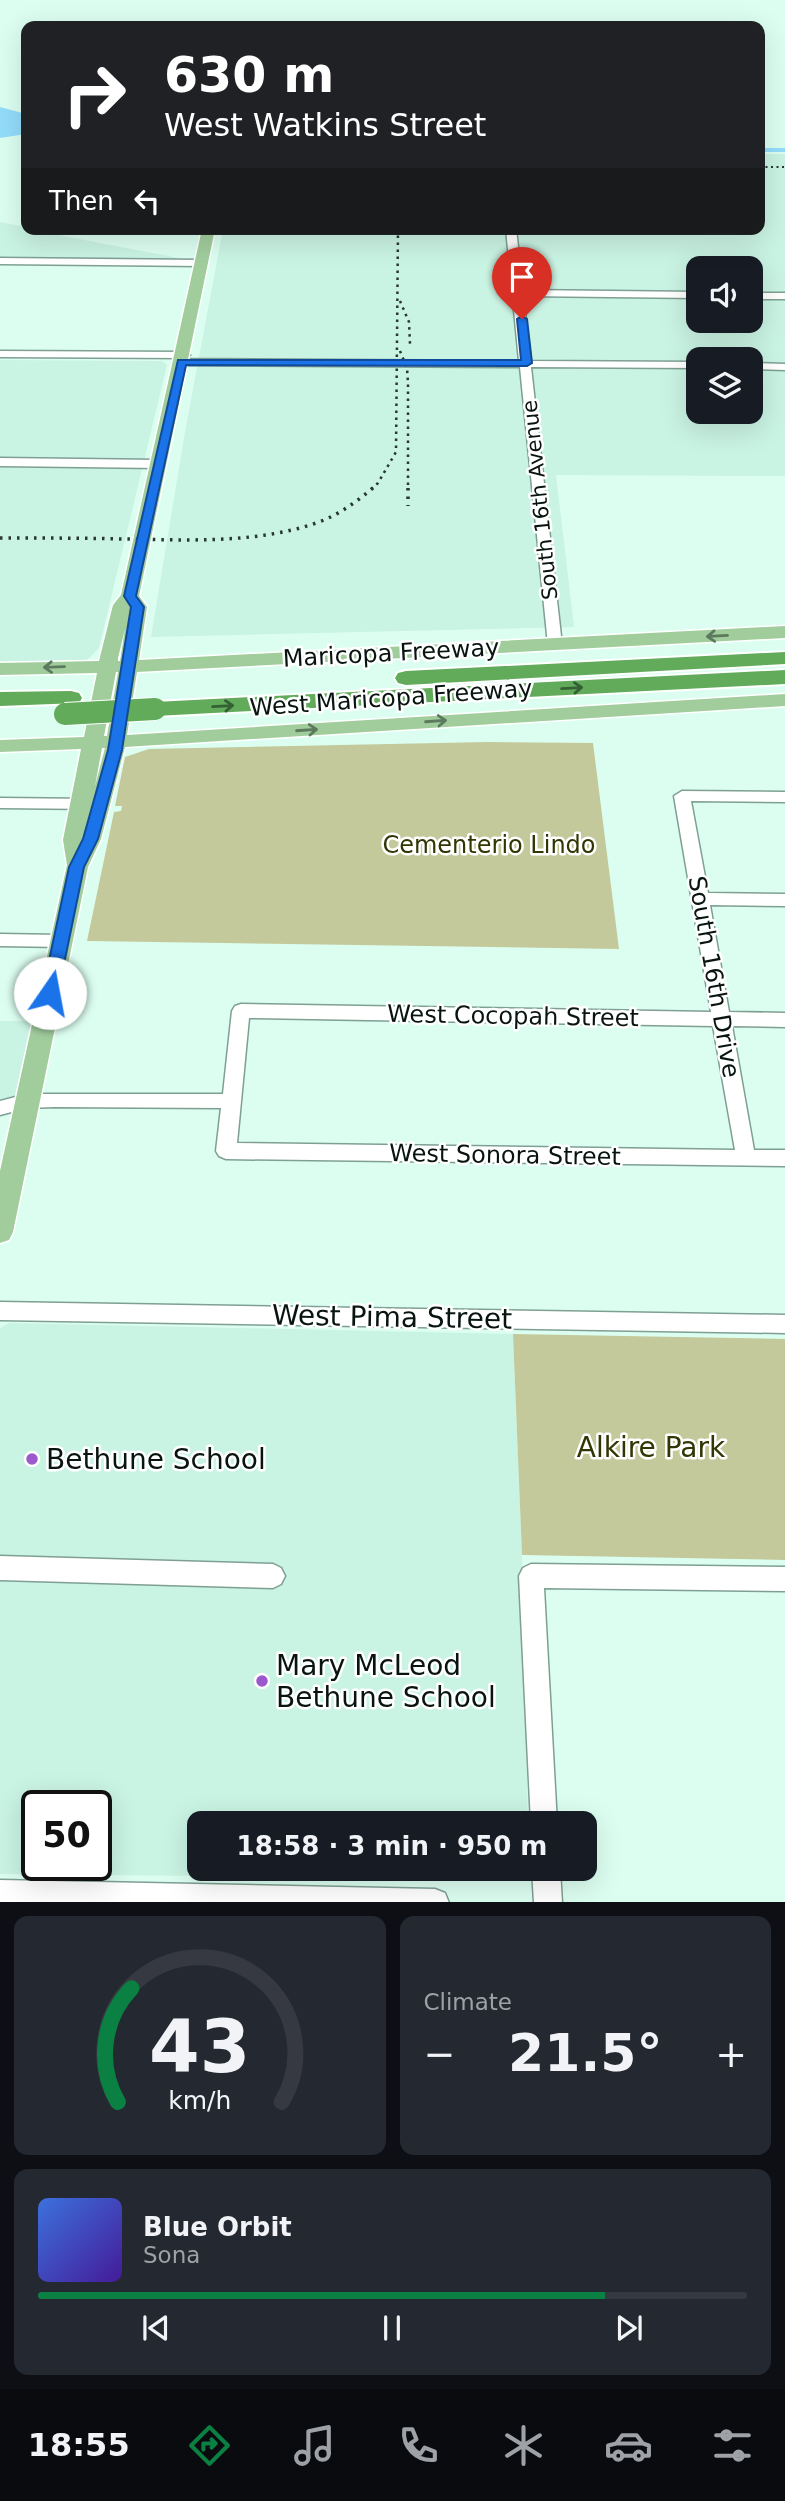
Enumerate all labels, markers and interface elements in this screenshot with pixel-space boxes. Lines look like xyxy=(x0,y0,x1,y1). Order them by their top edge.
text: 630 m xyxy=(164,47,334,104)
icon: right xyxy=(49,49,140,140)
text: West Watkins Street xyxy=(164,106,486,144)
icon: left xyxy=(128,182,166,220)
text: Then xyxy=(49,186,114,216)
pin xyxy=(492,247,552,319)
map controls xyxy=(686,256,763,424)
button: sound xyxy=(686,256,763,333)
icon: arrive xyxy=(503,258,541,296)
button: layers xyxy=(686,347,763,424)
street label: South 16th Avenue xyxy=(518,399,562,601)
one-way arrow xyxy=(706,629,729,642)
street label: Maricopa Freeway xyxy=(282,633,500,673)
one-way arrow xyxy=(42,661,65,674)
street label: West Maricopa Freeway xyxy=(249,674,533,722)
one-way arrow xyxy=(560,681,583,694)
one-way arrow xyxy=(211,699,234,712)
one-way arrow xyxy=(424,714,447,727)
one-way arrow xyxy=(295,723,318,736)
park label: Cementerio Lindo xyxy=(382,831,596,859)
street label: South 16th Drive xyxy=(682,874,746,1080)
position arrow xyxy=(13,956,87,1030)
street label: West Cocopah Street xyxy=(387,1000,639,1032)
street label: West Sonora Street xyxy=(389,1139,621,1171)
street label: West Pima Street xyxy=(272,1298,512,1336)
park label: Alkire Park xyxy=(577,1431,726,1464)
place label: Bethune School xyxy=(46,1443,266,1476)
marker: Bethune School xyxy=(24,1451,40,1467)
place label: Mary McLeod Bethune School xyxy=(276,1649,496,1714)
marker: Mary McLeod Bethune School xyxy=(254,1673,270,1689)
speed limit sign: 50 xyxy=(21,1790,112,1881)
text: 18:58 · 3 min · 950 m xyxy=(237,1831,547,1861)
text: Climate xyxy=(424,1989,512,2015)
text: 43 xyxy=(149,2004,250,2089)
text: 21.5° xyxy=(508,2023,662,2083)
text: − xyxy=(424,2032,455,2076)
text: + xyxy=(715,2032,747,2076)
text: km/h xyxy=(168,2085,231,2114)
text: Blue Orbit xyxy=(143,2212,292,2242)
text: Sona xyxy=(143,2242,200,2268)
icon: previous xyxy=(137,2309,175,2347)
icon: pause xyxy=(373,2309,411,2347)
icon: next xyxy=(610,2309,648,2347)
icon: directions xyxy=(185,2421,234,2470)
icon: music xyxy=(290,2421,339,2470)
icon: phone xyxy=(394,2421,443,2470)
icon: climate xyxy=(499,2421,548,2470)
icon: car xyxy=(604,2421,653,2470)
icon: filters xyxy=(708,2421,757,2470)
text: 18:55 xyxy=(28,2426,130,2464)

